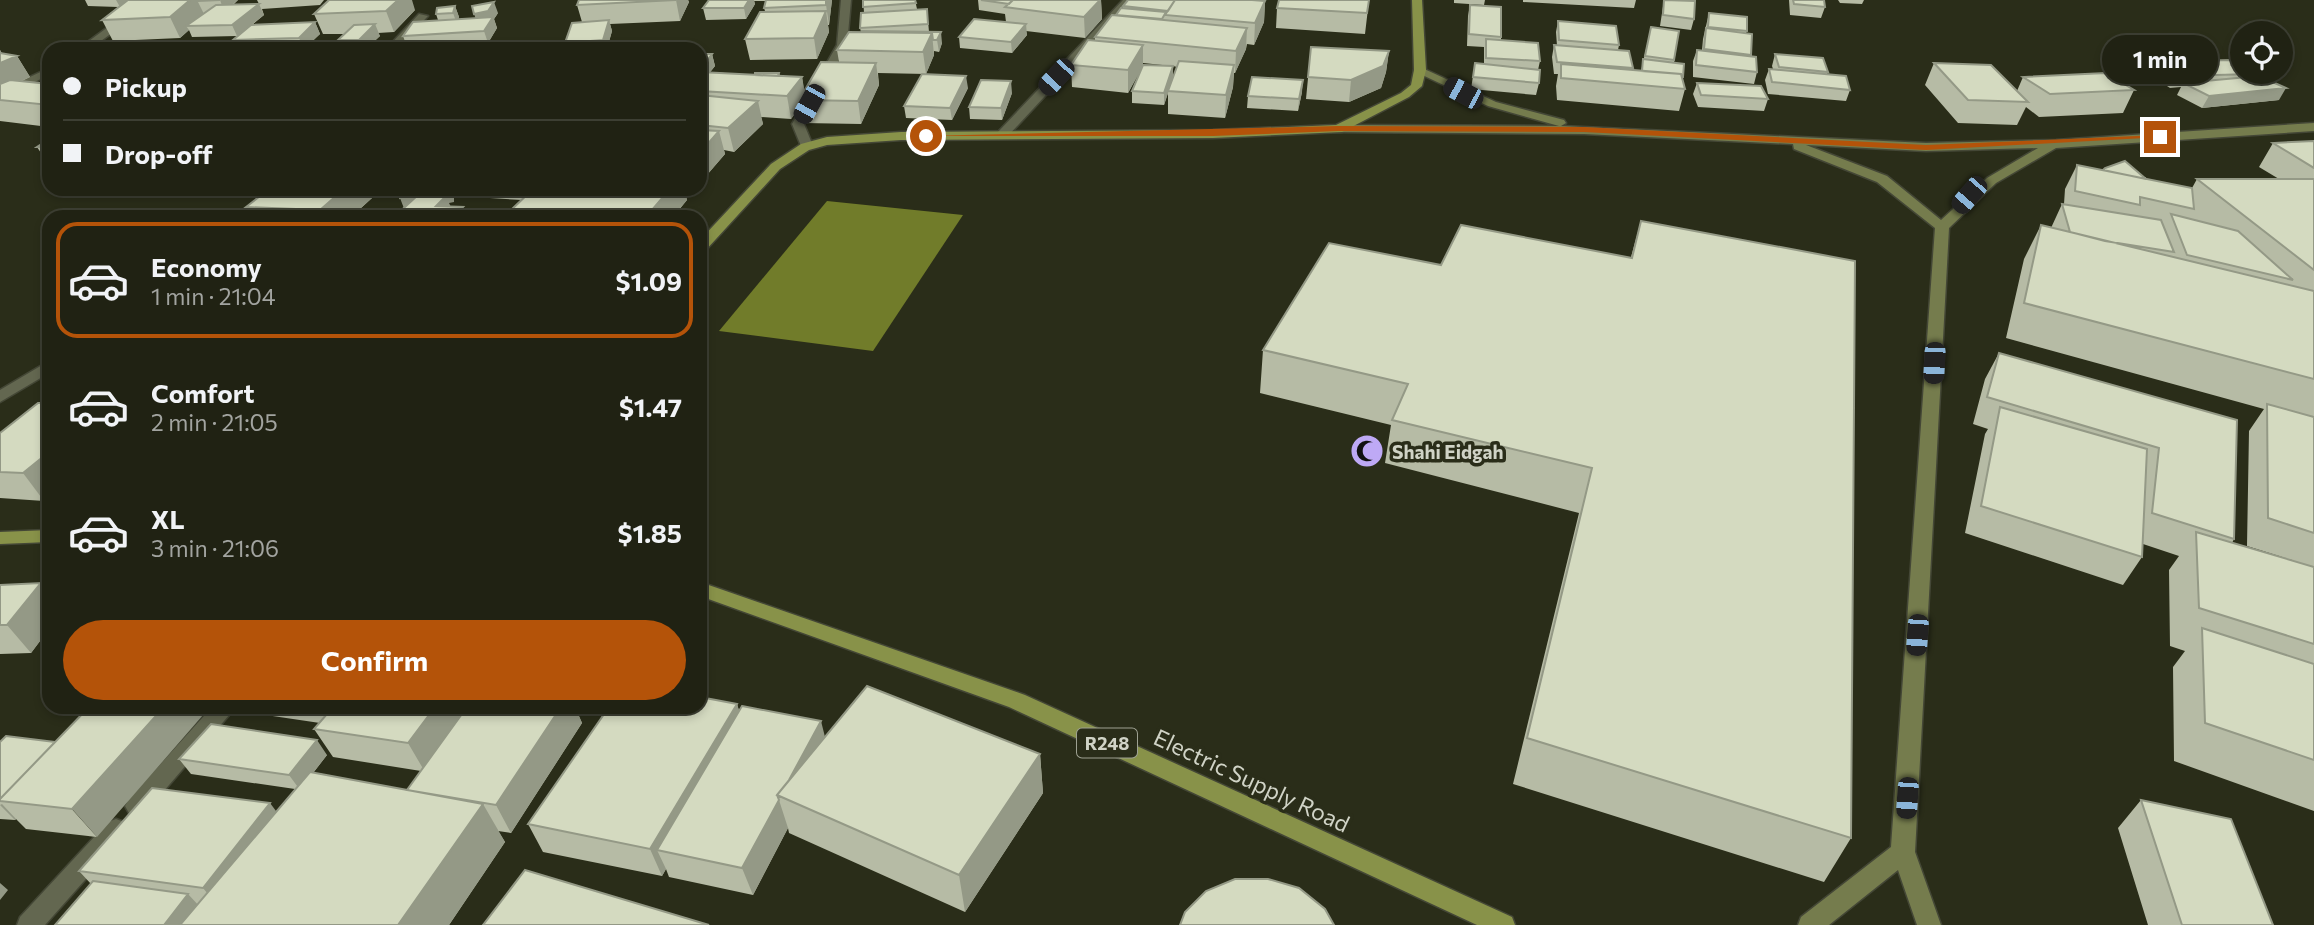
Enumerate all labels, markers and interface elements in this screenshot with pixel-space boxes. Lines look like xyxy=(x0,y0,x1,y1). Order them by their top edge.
map controls xyxy=(2230,21,2293,84)
button: locate xyxy=(2230,21,2293,84)
callout: 1 min xyxy=(2102,36,2218,85)
text: 1 min xyxy=(2133,45,2187,73)
car xyxy=(1034,54,1079,100)
text: Pickup xyxy=(105,71,187,102)
car xyxy=(1440,74,1487,112)
car xyxy=(790,81,829,127)
route start xyxy=(910,120,942,152)
route end xyxy=(2144,121,2176,153)
text: Drop-off xyxy=(105,138,212,169)
car xyxy=(1948,172,1991,218)
icon: car xyxy=(67,249,130,312)
text: Economy xyxy=(151,251,262,282)
text: $1.09 xyxy=(615,265,682,296)
text: 1 min · 21:04 xyxy=(151,282,275,310)
car xyxy=(1923,341,1946,385)
icon: car xyxy=(67,375,130,438)
text: Comfort xyxy=(151,377,254,408)
text: $1.47 xyxy=(619,391,682,422)
text: 2 min · 21:05 xyxy=(151,408,278,436)
mosque icon: Shahi Eidgah xyxy=(1348,432,1386,470)
place label: Shahi Eidgah xyxy=(1392,440,1503,463)
icon: car xyxy=(67,501,130,564)
text: XL xyxy=(151,503,185,534)
text: $1.85 xyxy=(618,517,682,548)
text: 3 min · 21:06 xyxy=(151,534,279,562)
car xyxy=(1906,613,1929,657)
button: Confirm xyxy=(63,620,686,700)
street label: Electric Supply Road xyxy=(1150,722,1354,838)
road number: R248 xyxy=(1077,728,1137,758)
car xyxy=(1896,776,1919,820)

